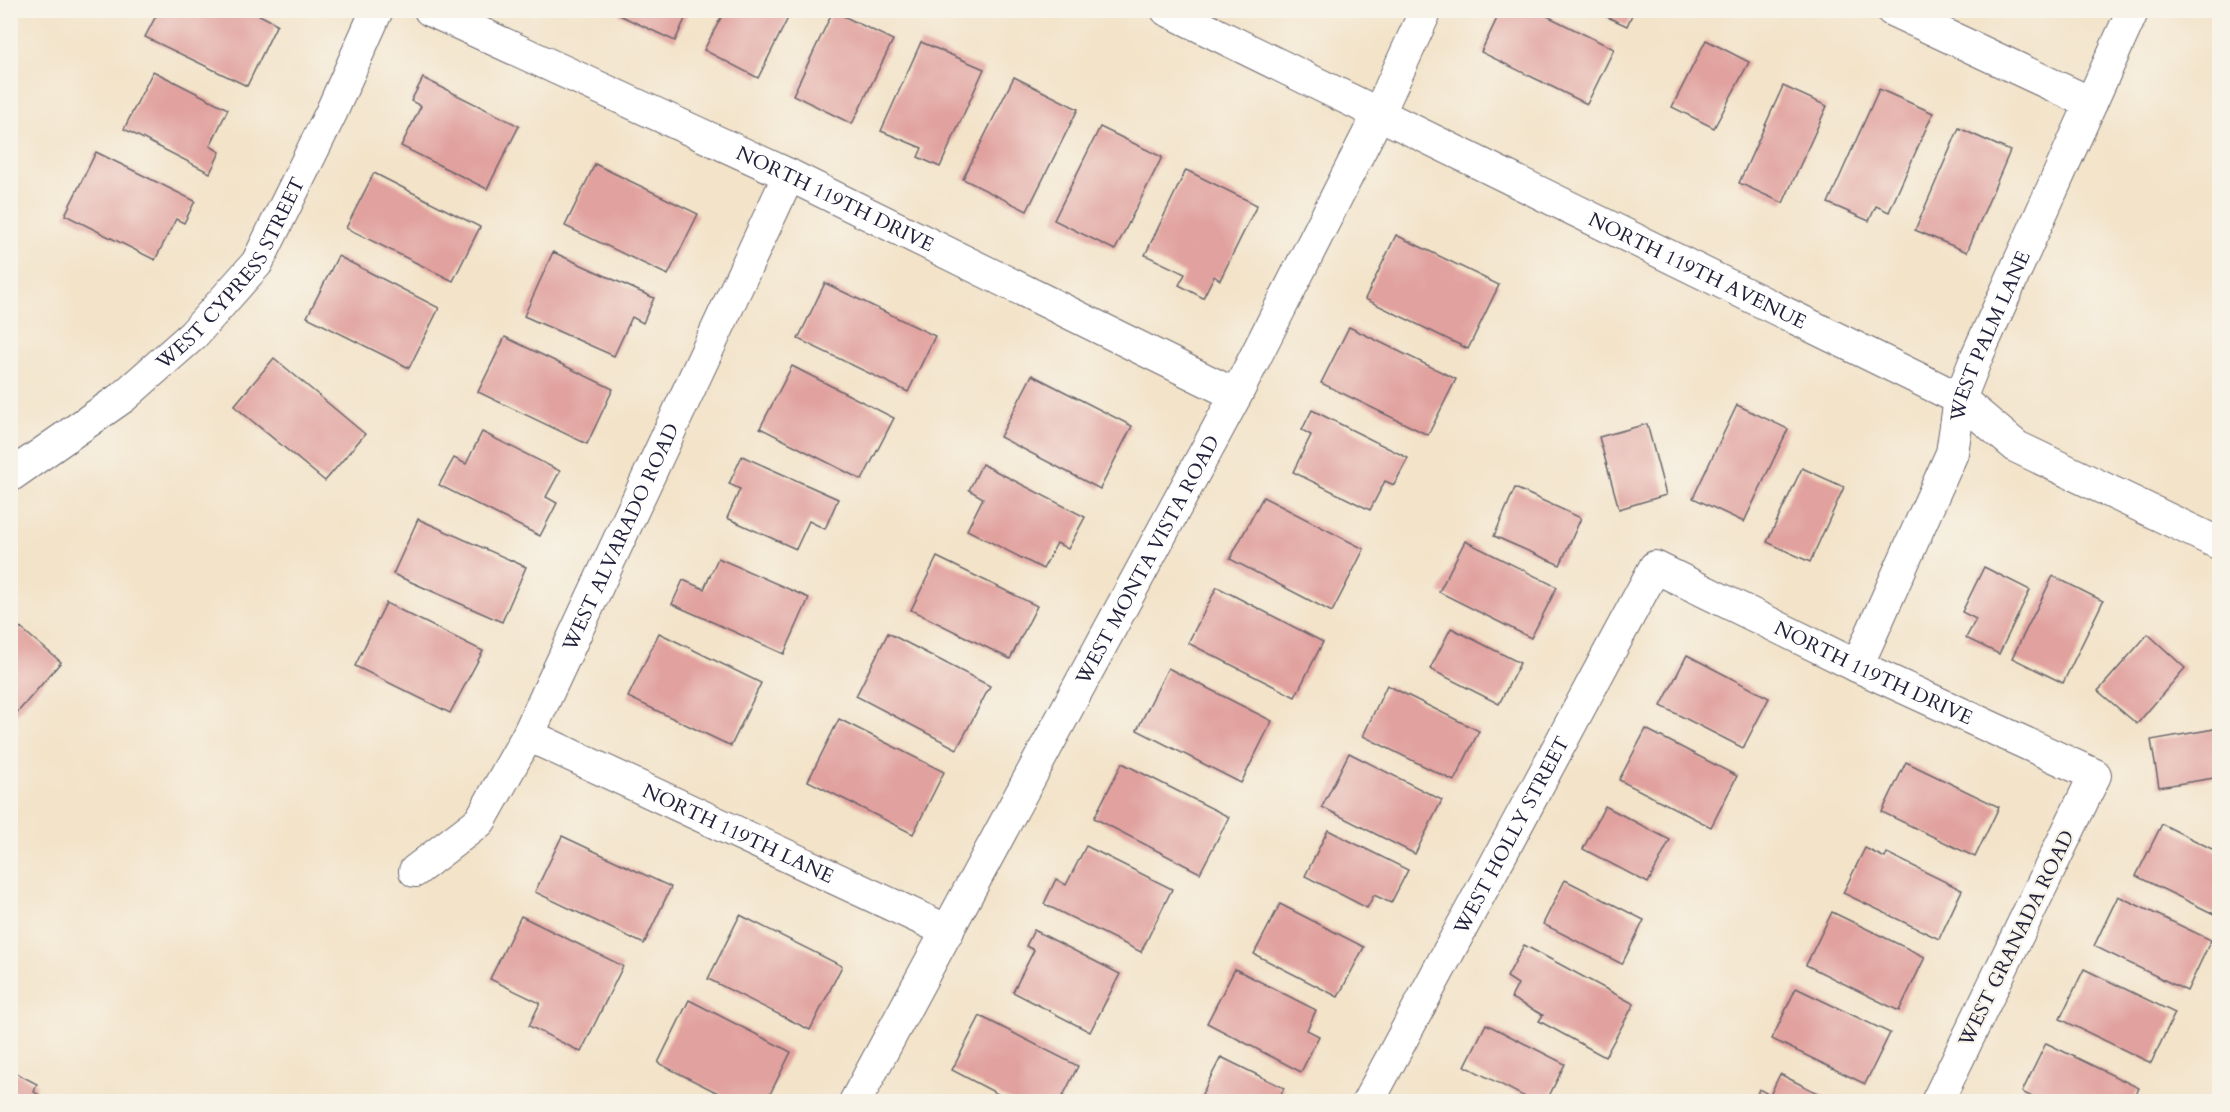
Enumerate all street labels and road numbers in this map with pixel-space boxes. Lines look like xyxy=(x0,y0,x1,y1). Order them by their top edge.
street label: NORTH 119TH DRIVE xyxy=(732,140,938,258)
street label: WEST CYPRESS STREET xyxy=(150,172,311,376)
street label: NORTH 119TH AVENUE xyxy=(1584,206,1811,336)
street label: WEST PALM LANE xyxy=(1944,246,2037,424)
street label: WEST ALVARADO ROAD xyxy=(556,419,685,656)
street label: WEST MONTA VISTA ROAD xyxy=(1069,431,1226,690)
street label: NORTH 119TH DRIVE xyxy=(1770,615,1977,731)
street label: WEST HOLLY STREET xyxy=(1447,731,1576,940)
street label: NORTH 119TH LANE xyxy=(638,777,838,890)
street label: WEST GRANADA ROAD xyxy=(1952,826,2081,1052)

